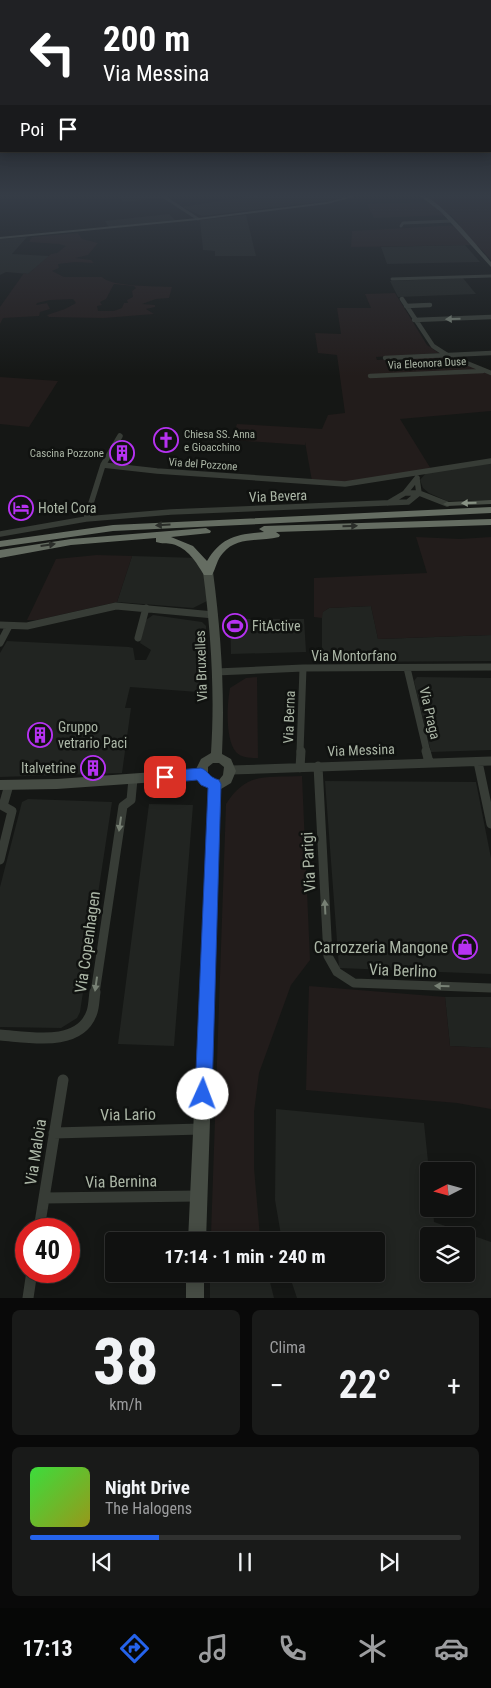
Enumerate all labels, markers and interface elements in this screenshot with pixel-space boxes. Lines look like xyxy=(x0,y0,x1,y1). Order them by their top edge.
text: 200 m xyxy=(103,19,190,60)
icon: left xyxy=(20,20,85,85)
text: Via Messina xyxy=(103,61,209,86)
icon: arrive xyxy=(54,115,82,143)
text: Poi xyxy=(20,118,44,141)
one-way arrow xyxy=(444,315,460,323)
street label: Via Eleonora Duse xyxy=(387,355,467,372)
church icon: Chiesa SS. Anna e Gioacchino xyxy=(153,427,179,453)
place label: Chiesa SS. Anna e Gioacchino xyxy=(184,428,255,454)
building icon: Cascina Pozzone xyxy=(109,440,135,466)
place label: Cascina Pozzone xyxy=(30,447,104,460)
street label: Via del Pozzone xyxy=(168,456,238,473)
street label: Via Bevera xyxy=(249,487,307,505)
hotel icon: Hotel Cora xyxy=(8,495,34,521)
one-way arrow xyxy=(461,499,477,507)
place label: Hotel Cora xyxy=(38,500,97,516)
one-way arrow xyxy=(154,521,170,529)
one-way arrow xyxy=(342,522,358,530)
one-way arrow xyxy=(40,541,56,549)
sports icon: FitActive xyxy=(222,613,248,639)
place label: FitActive xyxy=(252,618,301,634)
street label: Via Bruxelles xyxy=(192,630,210,702)
street label: Via Montorfano xyxy=(311,648,397,664)
street label: Via Praga xyxy=(416,685,444,741)
street label: Via Berna xyxy=(280,690,298,744)
place label: Gruppo vetrario Paci xyxy=(58,719,127,751)
building icon: Gruppo vetrario Paci xyxy=(27,722,53,748)
street label: Via Messina xyxy=(327,741,395,759)
building icon: Italvetrine xyxy=(80,755,106,781)
pin xyxy=(144,756,186,798)
place label: Italvetrine xyxy=(21,760,76,776)
icon: arrive xyxy=(151,763,179,791)
one-way arrow xyxy=(116,816,124,832)
street label: Via Parigi xyxy=(297,831,320,893)
street label: Via Copenhagen xyxy=(71,890,104,994)
one-way arrow xyxy=(321,899,329,915)
shop icon: Carrozzeria Mangone xyxy=(452,934,478,960)
place label: Carrozzeria Mangone xyxy=(314,938,448,957)
street label: Via Berlino xyxy=(369,960,437,981)
one-way arrow xyxy=(92,977,100,993)
one-way arrow xyxy=(434,982,450,990)
position arrow xyxy=(176,1067,228,1119)
street label: Via Lario xyxy=(100,1105,156,1124)
street label: Via Maloia xyxy=(21,1118,50,1187)
north arrow xyxy=(420,1162,475,1218)
map controls xyxy=(420,1162,475,1282)
street label: Via Bernina xyxy=(85,1171,157,1192)
speed limit sign: 40 xyxy=(15,1218,80,1283)
button: layers xyxy=(420,1227,475,1282)
text: 17:14 · 1 min · 240 m xyxy=(164,1245,326,1268)
text: 38 xyxy=(93,1324,159,1400)
text: Clima xyxy=(270,1338,306,1357)
text: 22° xyxy=(339,1363,392,1407)
text: − xyxy=(270,1369,284,1402)
text: + xyxy=(447,1369,461,1402)
text: km/h xyxy=(109,1395,142,1414)
text: Night Drive xyxy=(105,1476,190,1499)
text: The Halogens xyxy=(105,1499,192,1518)
icon: previous xyxy=(88,1548,116,1576)
icon: pause xyxy=(231,1548,259,1576)
icon: next xyxy=(375,1548,403,1576)
icon: directions xyxy=(117,1631,152,1666)
icon: music xyxy=(196,1631,231,1666)
icon: phone xyxy=(275,1631,310,1666)
icon: climate xyxy=(355,1631,390,1666)
icon: car xyxy=(434,1631,469,1666)
text: 17:13 xyxy=(22,1636,73,1661)

